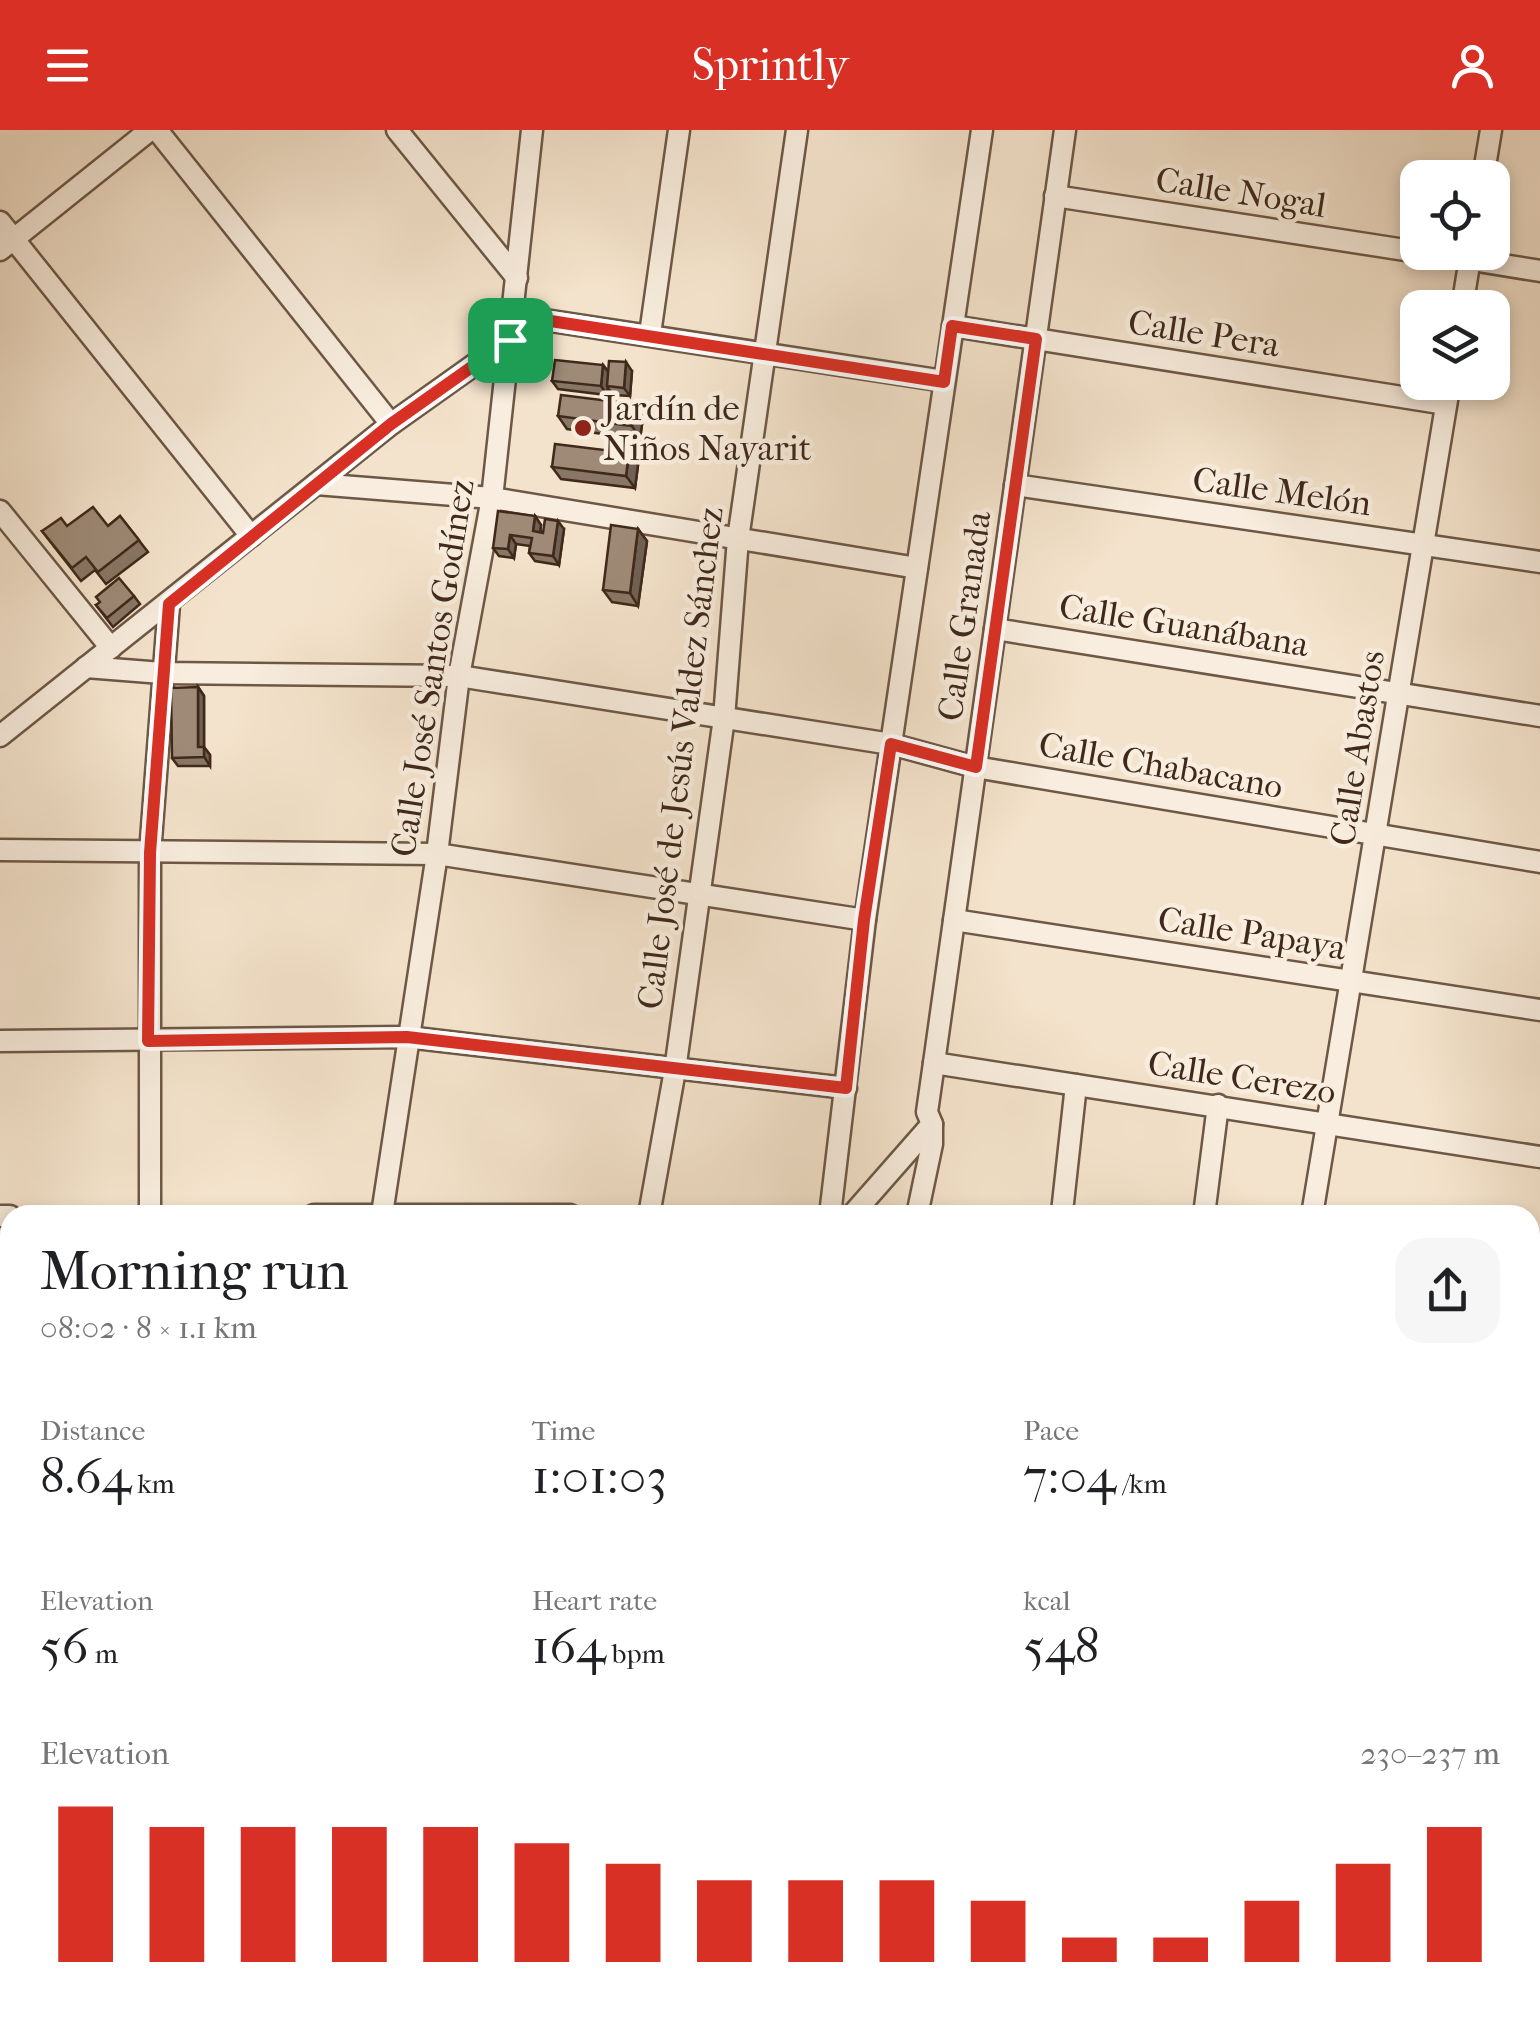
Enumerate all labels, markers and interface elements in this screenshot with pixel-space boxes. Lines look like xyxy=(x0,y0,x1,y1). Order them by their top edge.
icon: menu xyxy=(40,38,95,93)
icon: person xyxy=(1445,38,1500,93)
text: Sprintly xyxy=(691,39,849,92)
street label: Calle Nogal xyxy=(1153,159,1329,226)
map controls xyxy=(1400,160,1510,400)
button: locate xyxy=(1400,160,1510,270)
button: layers xyxy=(1400,290,1510,400)
pin xyxy=(468,298,553,383)
street label: Calle Pera xyxy=(1125,301,1283,366)
icon: arrive xyxy=(483,313,538,368)
place label: Jardín de Niños Nayarit xyxy=(600,388,812,469)
marker: Jardín de Niños Nayarit xyxy=(572,417,594,439)
street label: Calle Melón xyxy=(1190,459,1374,524)
street label: Calle José Santos Godínez xyxy=(382,476,483,860)
street label: Calle José de Jesús Valdez Sánchez xyxy=(629,504,732,1012)
street label: Calle Granada xyxy=(929,508,1000,724)
street label: Calle Guanábana xyxy=(1056,586,1312,666)
street label: Calle Abastos xyxy=(1322,648,1393,849)
street label: Calle Chabacano xyxy=(1036,724,1286,807)
street label: Calle Papaya xyxy=(1155,898,1350,969)
street label: Calle Cerezo xyxy=(1145,1042,1339,1113)
button: share xyxy=(1395,1238,1500,1343)
text: Morning run xyxy=(40,1239,348,1303)
text: 08:02 · 8 × 1.1 km xyxy=(40,1309,257,1346)
text: Distance xyxy=(40,1414,145,1447)
text: Time xyxy=(532,1414,595,1447)
text: Pace xyxy=(1023,1414,1079,1447)
text: 8.64 xyxy=(40,1447,131,1506)
text: 1:01:03 xyxy=(532,1447,667,1506)
text: 7:04 xyxy=(1023,1447,1116,1506)
text: km xyxy=(131,1467,175,1500)
text: /km xyxy=(1116,1467,1167,1500)
text: Elevation xyxy=(40,1584,153,1617)
text: Heart rate xyxy=(532,1584,657,1617)
text: kcal xyxy=(1023,1584,1070,1617)
text: 56 xyxy=(40,1617,89,1676)
text: 164 xyxy=(532,1617,606,1676)
text: 548 xyxy=(1023,1617,1100,1676)
text: m xyxy=(89,1637,118,1670)
text: bpm xyxy=(606,1637,665,1670)
text: Elevation xyxy=(40,1735,169,1772)
text: 230–237 m xyxy=(1360,1735,1500,1772)

